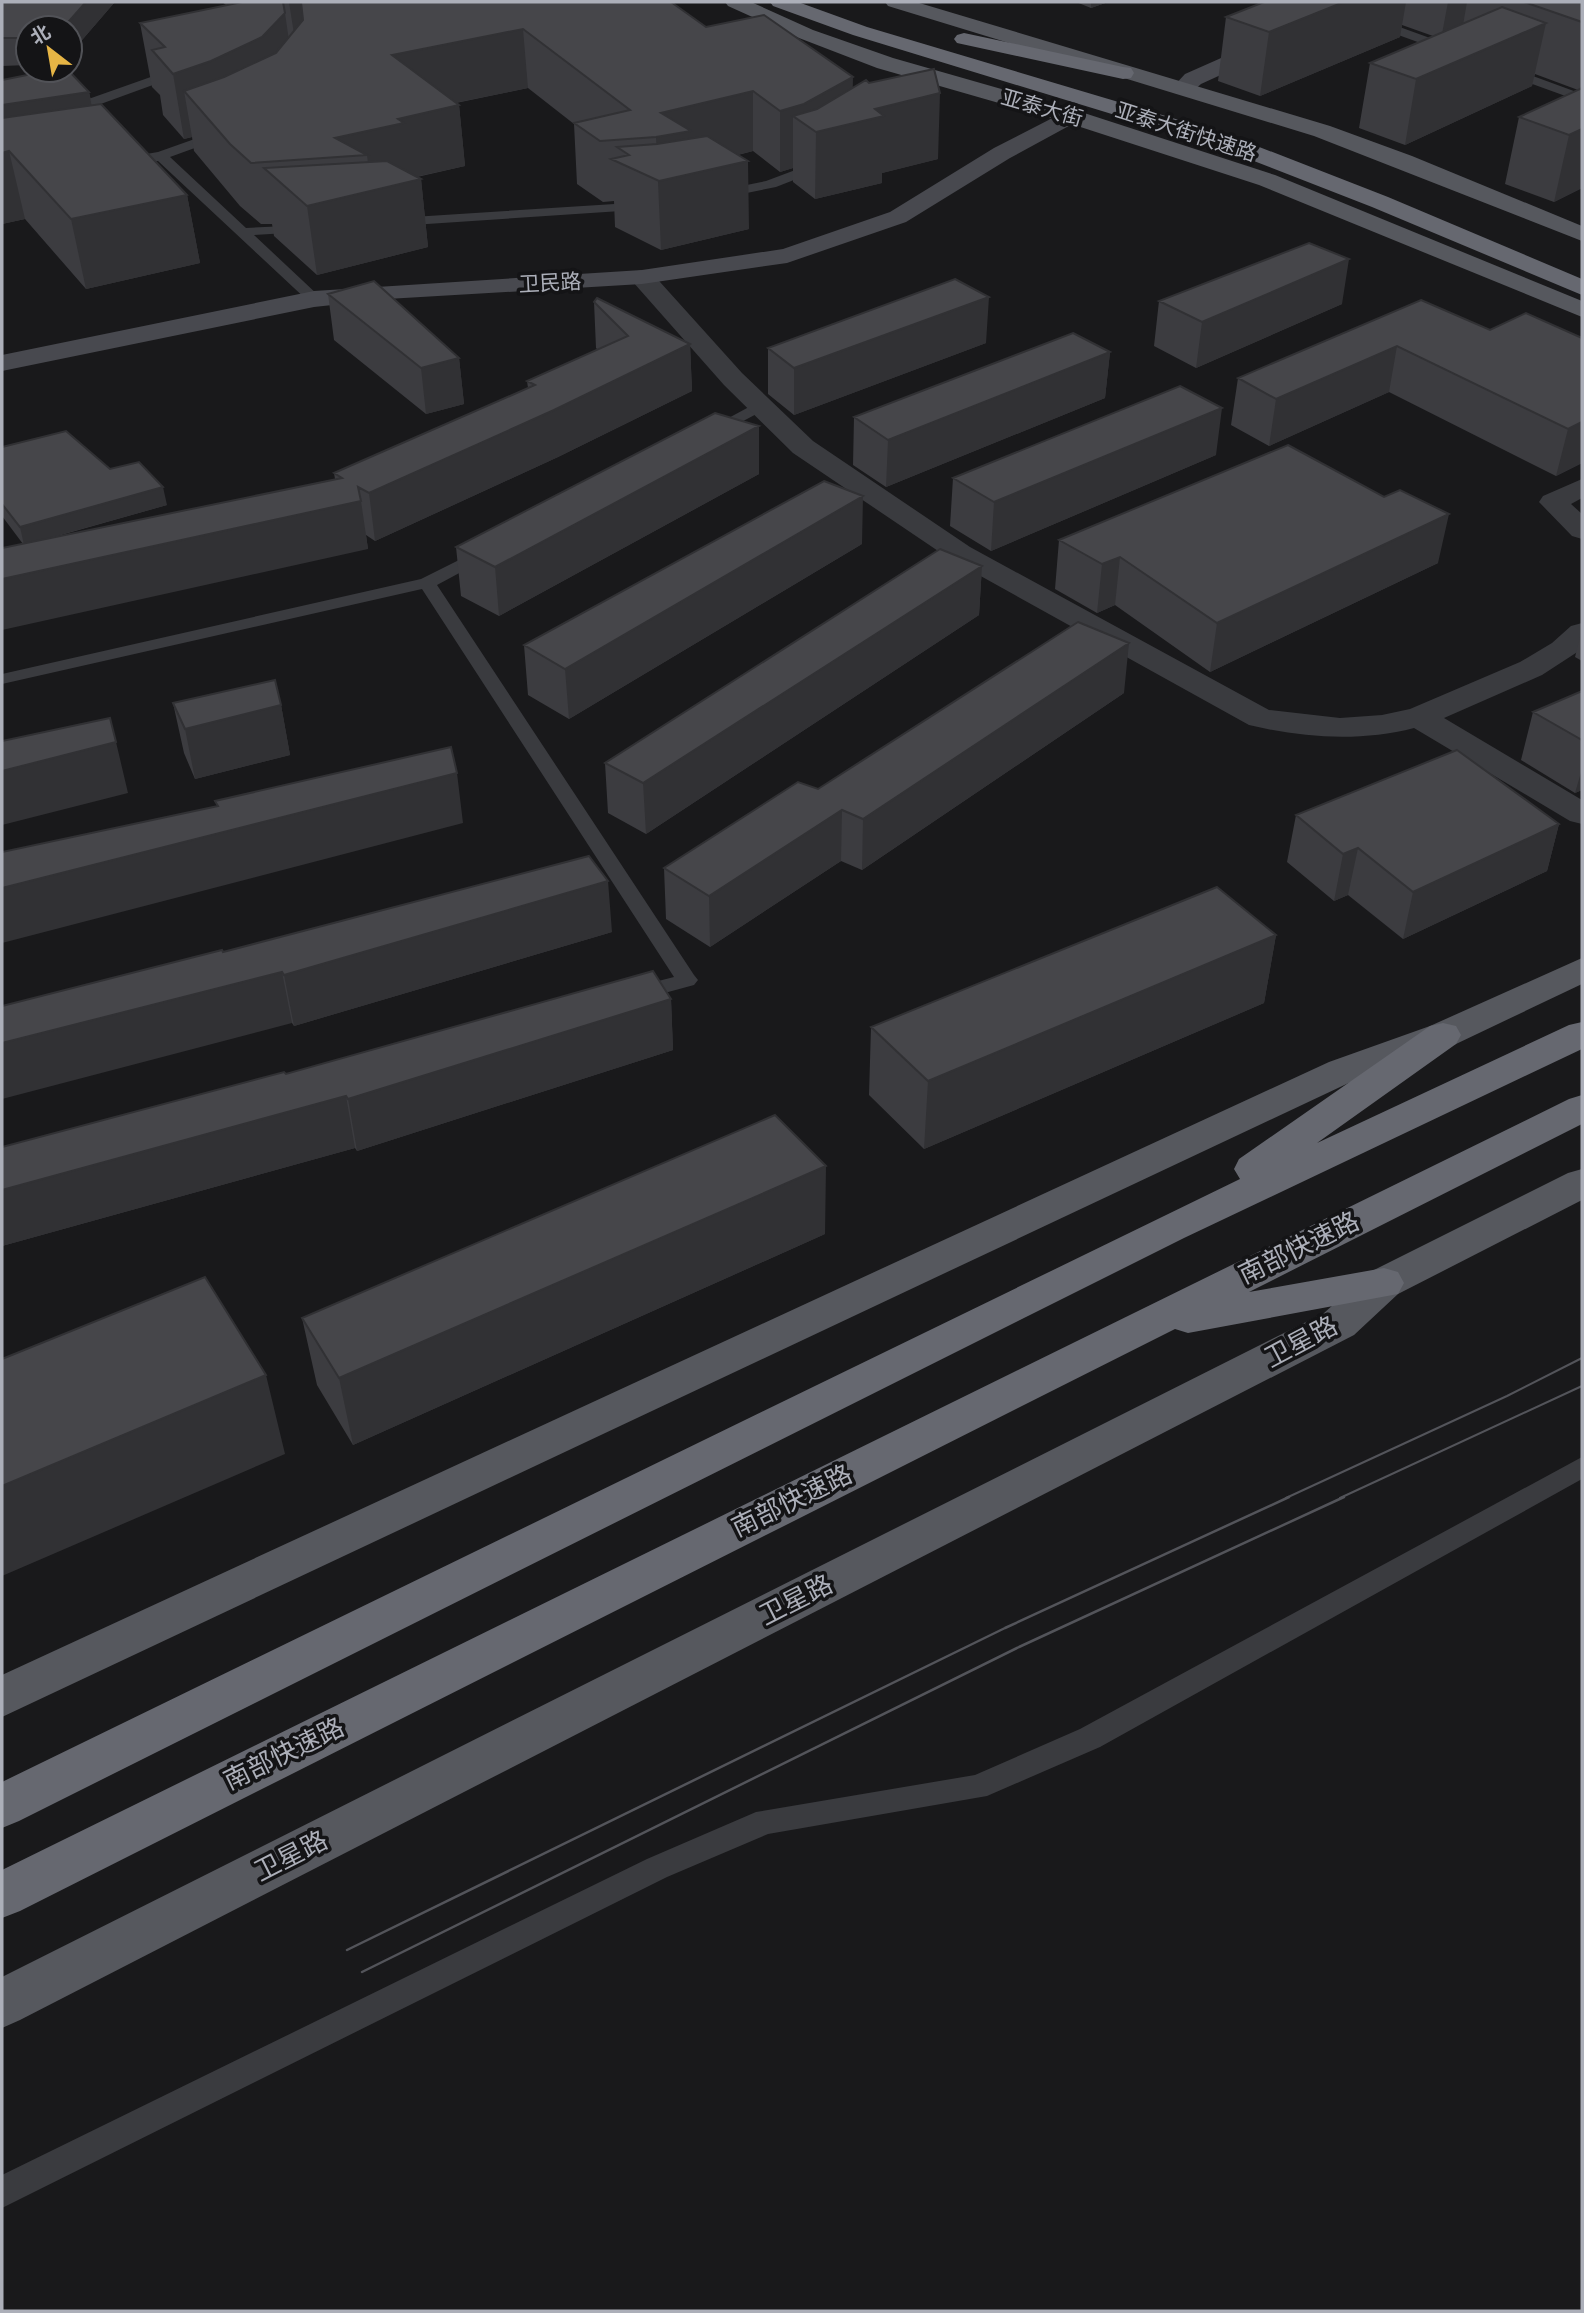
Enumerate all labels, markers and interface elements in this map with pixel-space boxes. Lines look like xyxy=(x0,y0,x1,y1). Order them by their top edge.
north arrow xyxy=(14,14,84,84)
text: 北 xyxy=(27,21,55,50)
street label: 亚泰大街 xyxy=(998,85,1086,131)
street label: 亚泰大街快速路 xyxy=(1112,98,1260,166)
street label: 卫民路 xyxy=(518,269,582,297)
street label: 南部快速路 xyxy=(1234,1206,1364,1290)
street label: 卫星路 xyxy=(1259,1310,1343,1374)
street label: 南部快速路 xyxy=(727,1459,857,1543)
street label: 卫星路 xyxy=(754,1568,838,1632)
street label: 南部快速路 xyxy=(219,1712,349,1796)
street label: 卫星路 xyxy=(249,1824,333,1888)

